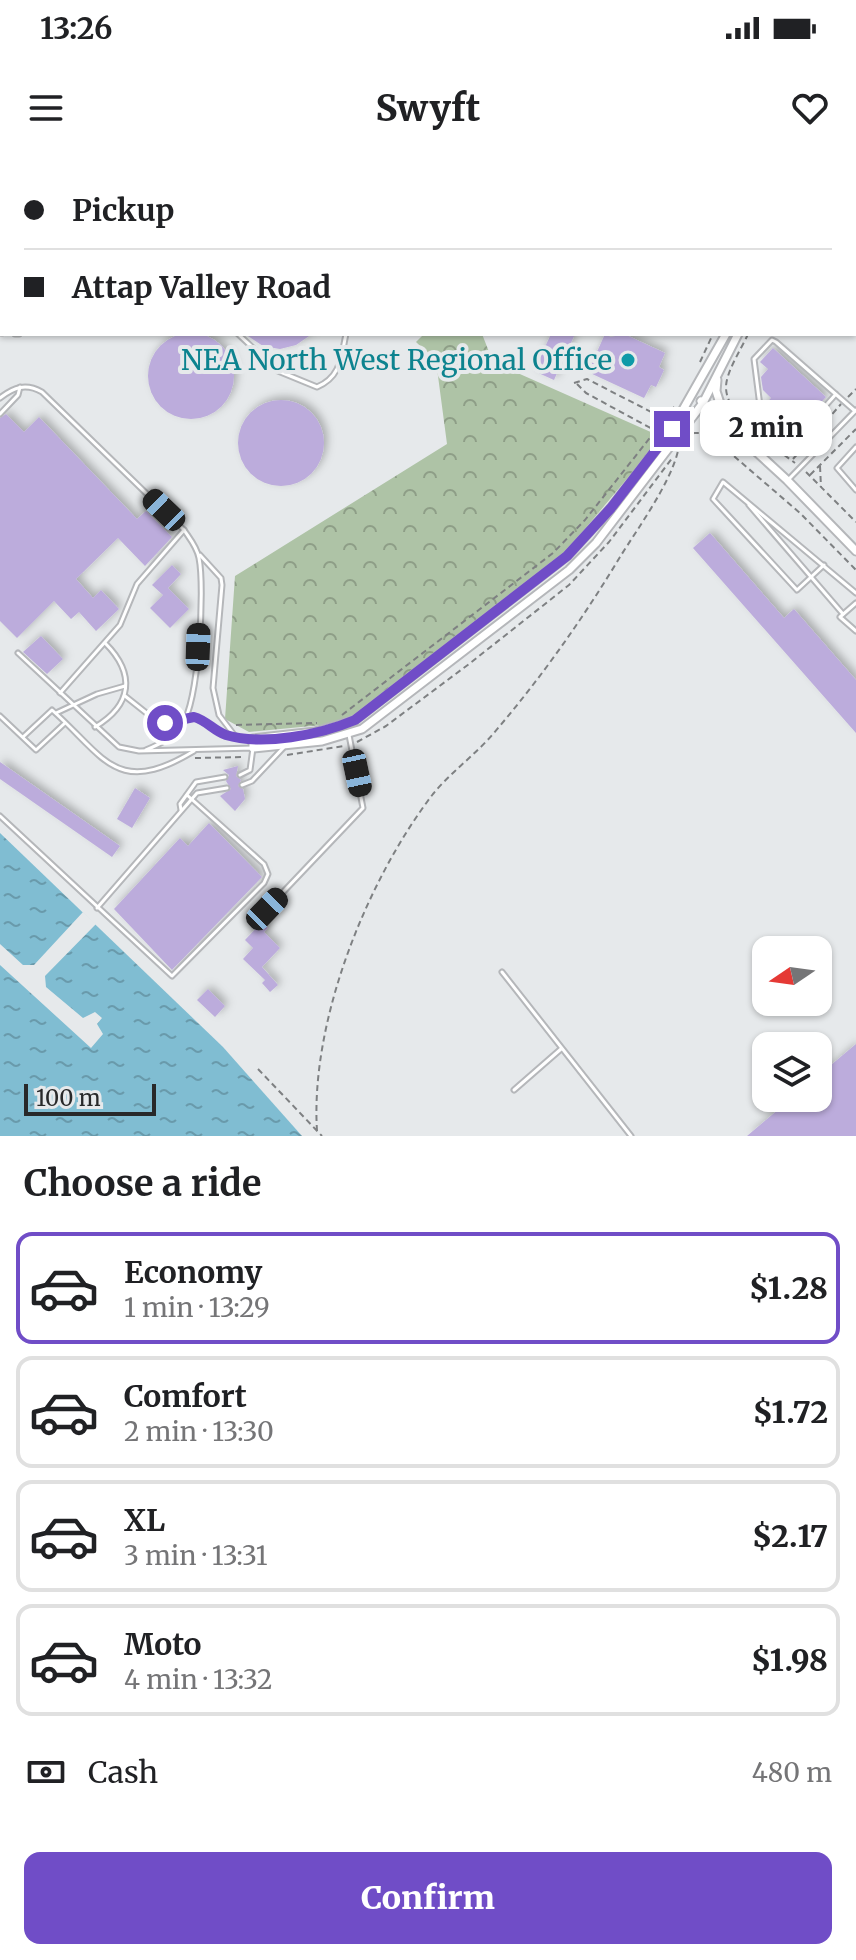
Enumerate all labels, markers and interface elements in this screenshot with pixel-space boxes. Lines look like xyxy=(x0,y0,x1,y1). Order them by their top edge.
text: 13:26 xyxy=(40,9,112,47)
icon: menu xyxy=(24,86,68,130)
text: Swyft xyxy=(376,86,480,131)
icon: heart xyxy=(788,86,832,130)
text: Pickup xyxy=(72,191,174,229)
text: Attap Valley Road xyxy=(72,268,331,306)
place label: NEA North West Regional Office xyxy=(181,342,612,378)
marker: NEA North West Regional Office xyxy=(619,351,637,369)
callout: 2 min xyxy=(700,401,832,457)
route end xyxy=(654,411,690,447)
text: 2 min xyxy=(729,411,803,444)
car xyxy=(138,485,190,535)
car xyxy=(185,623,211,671)
route start xyxy=(147,705,183,741)
car xyxy=(340,747,374,799)
car xyxy=(242,883,292,935)
north arrow xyxy=(752,936,832,1016)
map controls xyxy=(752,936,832,1112)
button: layers xyxy=(752,1032,832,1112)
scale bar xyxy=(24,1080,156,1116)
text: 100 m xyxy=(36,1084,101,1112)
text: Choose a ride xyxy=(24,1161,261,1206)
icon: car xyxy=(28,1252,100,1324)
text: Economy xyxy=(124,1253,262,1291)
text: $1.28 xyxy=(749,1269,828,1307)
text: 1 min · 13:29 xyxy=(124,1291,270,1324)
icon: car xyxy=(28,1376,100,1448)
text: Comfort xyxy=(124,1377,247,1415)
text: $1.72 xyxy=(753,1393,828,1431)
text: 2 min · 13:30 xyxy=(124,1415,274,1448)
icon: car xyxy=(28,1500,100,1572)
text: XL xyxy=(124,1501,165,1539)
text: $2.17 xyxy=(752,1517,828,1555)
text: 3 min · 13:31 xyxy=(124,1539,267,1572)
icon: car xyxy=(28,1624,100,1696)
text: Moto xyxy=(124,1625,202,1663)
text: $1.98 xyxy=(751,1641,828,1679)
text: 4 min · 13:32 xyxy=(124,1663,273,1696)
icon: cash xyxy=(24,1750,68,1794)
text: Cash xyxy=(88,1753,158,1791)
text: 480 m xyxy=(752,1756,832,1789)
button: Confirm xyxy=(24,1852,832,1944)

